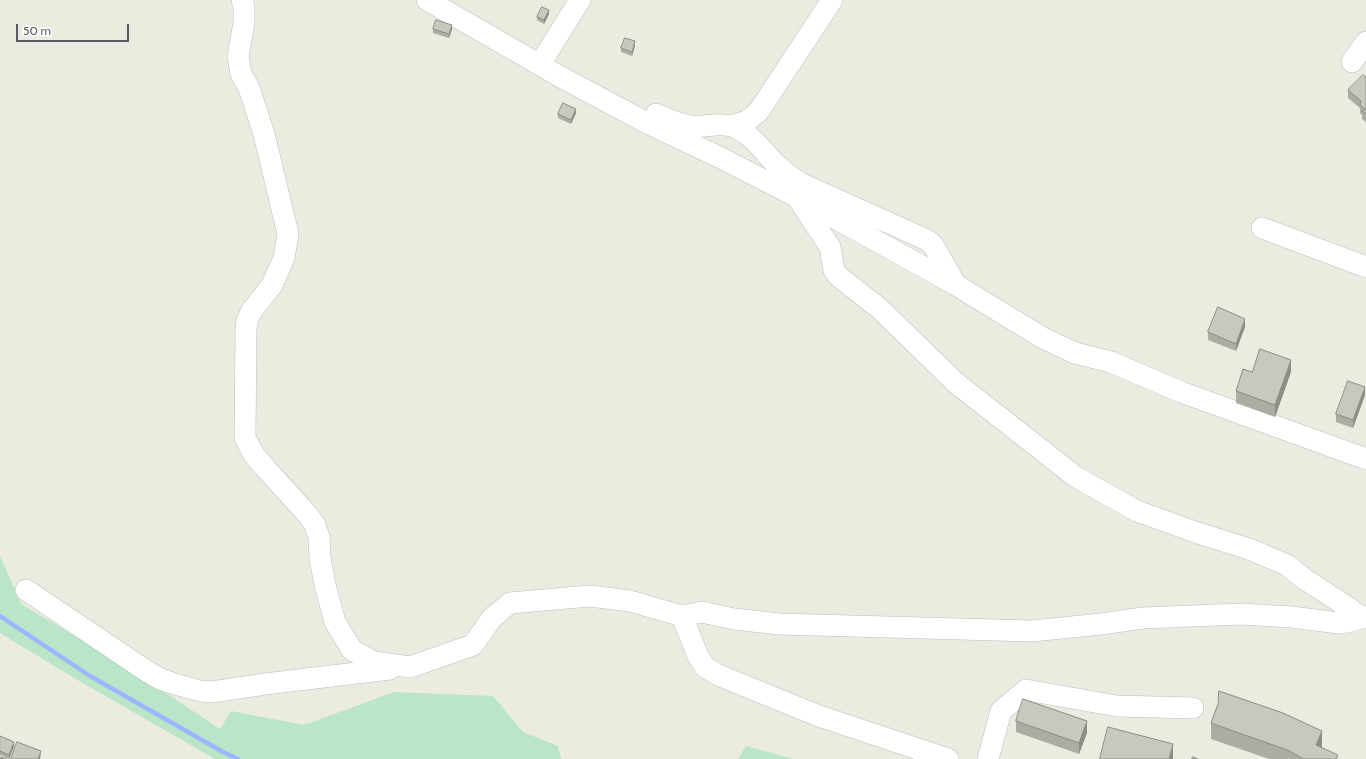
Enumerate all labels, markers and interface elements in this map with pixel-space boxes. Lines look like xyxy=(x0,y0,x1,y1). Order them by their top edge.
scale bar xyxy=(18,16,131,42)
text: 50 m xyxy=(23,23,51,38)

